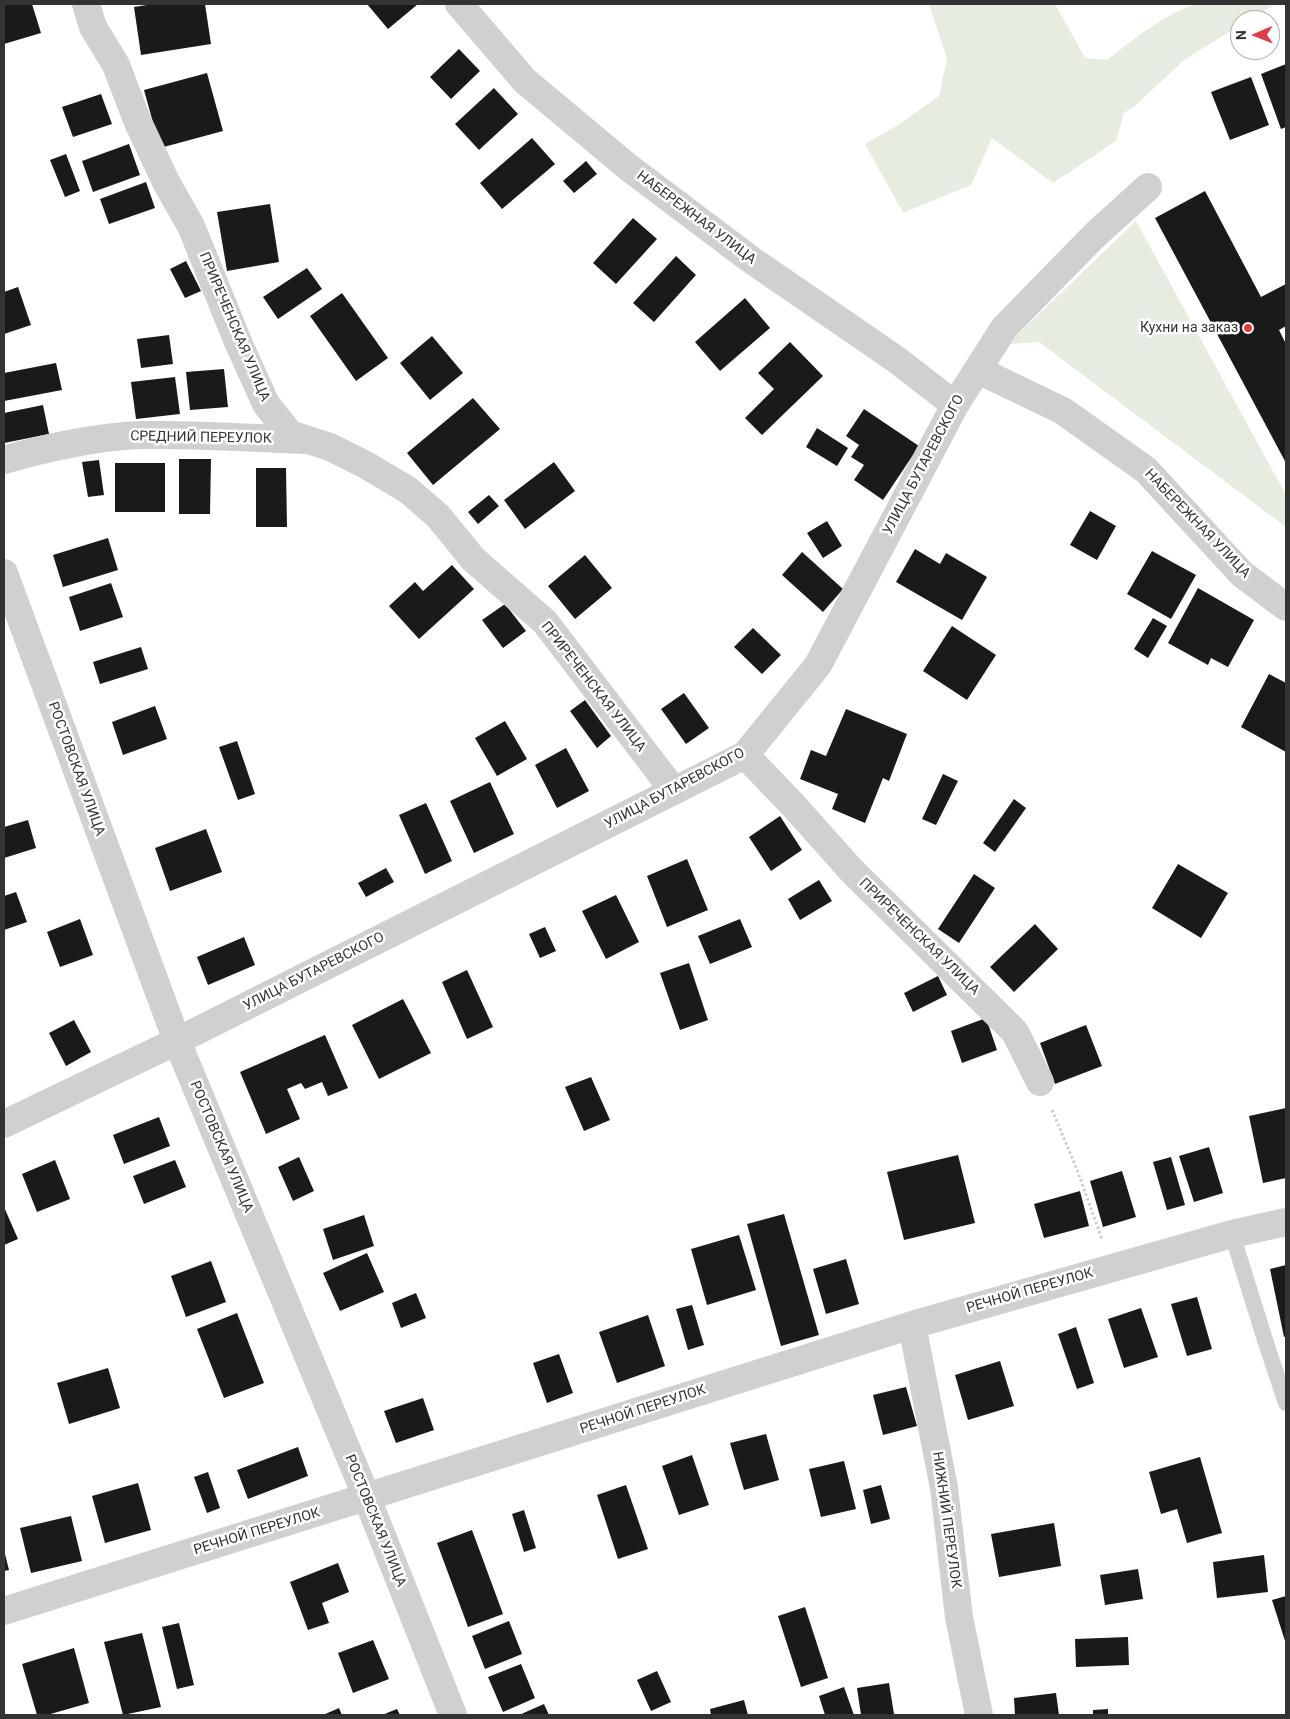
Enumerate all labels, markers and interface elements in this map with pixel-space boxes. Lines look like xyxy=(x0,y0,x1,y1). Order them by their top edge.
north arrow xyxy=(1230,10,1280,60)
text: N xyxy=(1233,30,1249,40)
street label: НАБЕРЕЖНАЯ УЛИЦА xyxy=(633,168,759,268)
street label: ПРИРЕЧЕНСКАЯ УЛИЦА xyxy=(195,250,273,404)
place label: Кухни на заказ xyxy=(1140,320,1238,336)
marker: Кухни на заказ xyxy=(1242,322,1254,334)
street label: УЛИЦА БУТАРЕВСКОГО xyxy=(880,392,968,538)
street label: СРЕДНИЙ ПЕРЕУЛОК xyxy=(130,428,272,448)
street label: НАБЕРЕЖНАЯ УЛИЦА xyxy=(1141,466,1253,582)
street label: ПРИРЕЧЕНСКАЯ УЛИЦА xyxy=(537,619,649,755)
street label: РОСТОВСКАЯ УЛИЦА xyxy=(44,700,108,838)
street label: УЛИЦА БУТАРЕВСКОГО xyxy=(602,745,748,833)
street label: ПРИРЕЧЕНСКАЯ УЛИЦА xyxy=(855,875,983,999)
street label: УЛИЦА БУТАРЕВСКОГО xyxy=(241,929,387,1015)
street label: РОСТОВСКАЯ УЛИЦА xyxy=(186,1079,256,1215)
street label: РЕЧНОЙ ПЕРЕУЛОК xyxy=(965,1265,1095,1317)
street label: РЕЧНОЙ ПЕРЕУЛОК xyxy=(578,1382,708,1438)
street label: НИЖНИЙ ПЕРЕУЛОК xyxy=(928,1451,964,1589)
street label: РОСТОВСКАЯ УЛИЦА xyxy=(341,1452,409,1590)
street label: РЕЧНОЙ ПЕРЕУЛОК xyxy=(192,1505,322,1559)

